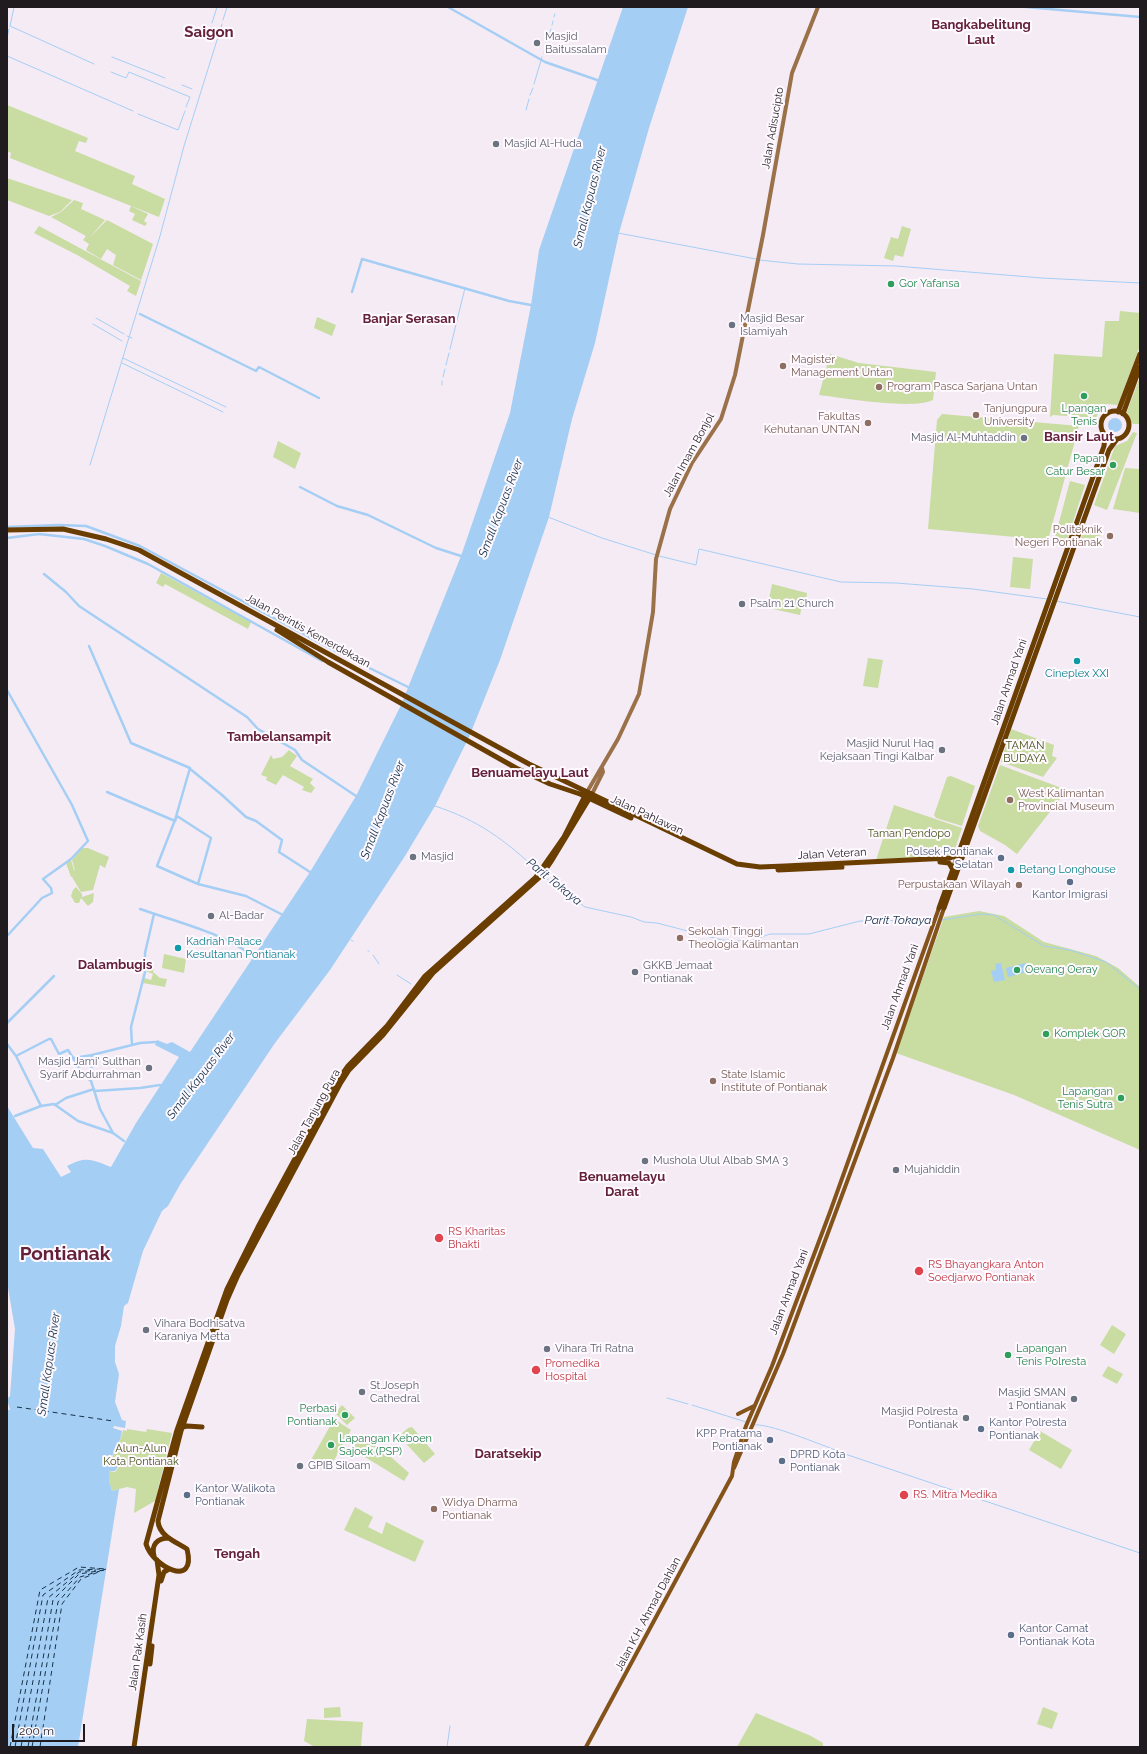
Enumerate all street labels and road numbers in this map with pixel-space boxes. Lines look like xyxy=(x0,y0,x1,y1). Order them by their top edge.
street label: Jalan Adisucipto xyxy=(759,86,787,170)
street label: Jalan Imam Bonjol xyxy=(661,411,717,499)
street label: Jalan Perintis Kemerdekaan xyxy=(243,591,373,671)
street label: Jalan Ahmad Yani xyxy=(988,637,1030,727)
street label: Jalan Pahlawan xyxy=(609,792,685,838)
street label: Jalan Veteran xyxy=(797,846,867,862)
street label: Jalan Ahmad Yani xyxy=(878,942,922,1032)
street label: Jalan Tanjung Pura xyxy=(285,1067,343,1157)
street label: Jalan Ahmad Yani xyxy=(767,1248,811,1336)
street label: Jalan K.H. Ahmad Dahlan xyxy=(612,1555,684,1673)
street label: Jalan Pak Kasih xyxy=(126,1612,150,1692)

